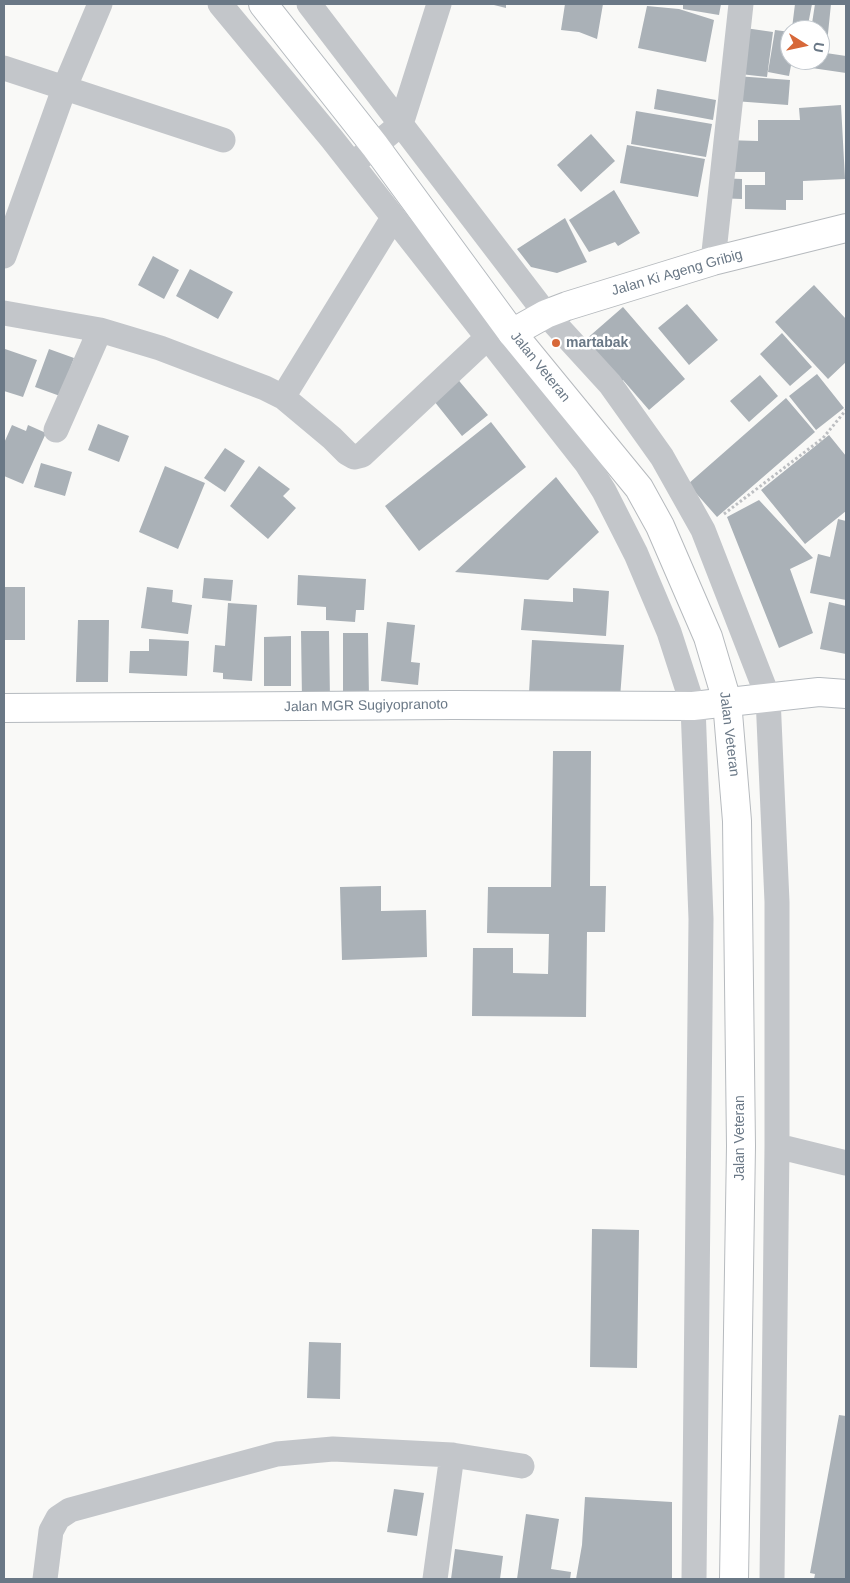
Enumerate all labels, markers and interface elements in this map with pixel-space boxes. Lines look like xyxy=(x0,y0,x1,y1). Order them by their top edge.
north arrow xyxy=(780,20,830,70)
text: U xyxy=(810,41,828,54)
street label: Jalan Ki Ageng Gribig xyxy=(610,246,744,300)
street label: Jalan Veteran xyxy=(507,328,573,406)
place label: martabak xyxy=(566,335,628,351)
marker: martabak xyxy=(550,337,562,349)
street label: Jalan Veteran xyxy=(715,690,743,778)
street label: Jalan MGR Sugiyopranoto xyxy=(284,696,448,716)
street label: Jalan Veteran xyxy=(732,1095,748,1181)

